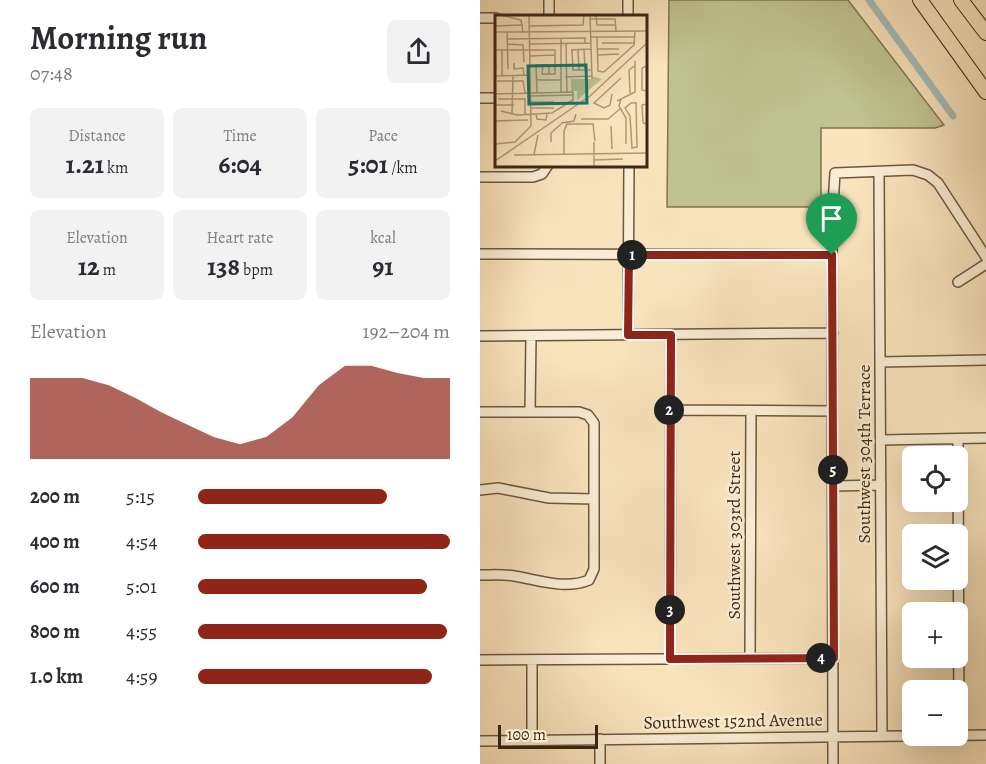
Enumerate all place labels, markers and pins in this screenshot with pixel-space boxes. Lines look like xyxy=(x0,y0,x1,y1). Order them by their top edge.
pin xyxy=(806,193,857,255)
pin: 1 xyxy=(617,240,647,270)
pin: 2 xyxy=(654,395,684,425)
pin: 5 xyxy=(818,455,848,485)
pin: 3 xyxy=(655,595,685,625)
pin: 4 xyxy=(806,643,836,673)

